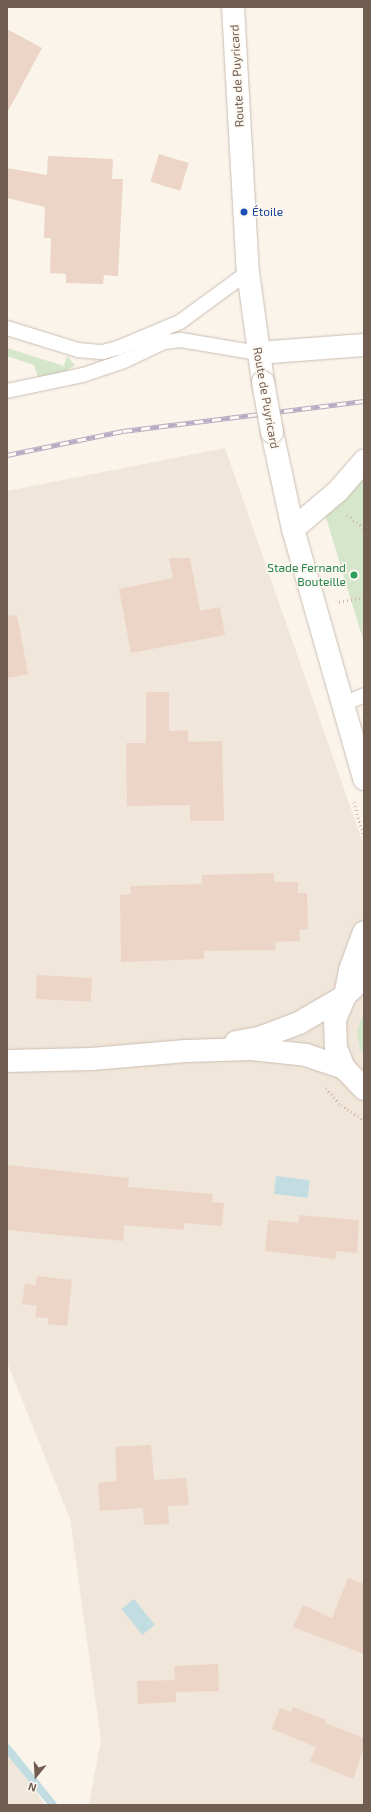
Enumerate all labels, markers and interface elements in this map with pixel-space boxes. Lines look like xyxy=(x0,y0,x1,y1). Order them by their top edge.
street label: Route de Puyricard xyxy=(227,24,247,128)
place label: Étoile xyxy=(252,205,283,219)
marker: Étoile xyxy=(239,207,249,217)
street label: Route de Puyricard xyxy=(250,346,282,450)
place label: Stade Fernand Bouteille xyxy=(267,561,346,589)
marker: Stade Fernand Bouteille xyxy=(349,570,359,580)
north arrow xyxy=(16,1756,56,1796)
text: N xyxy=(26,1780,38,1795)

